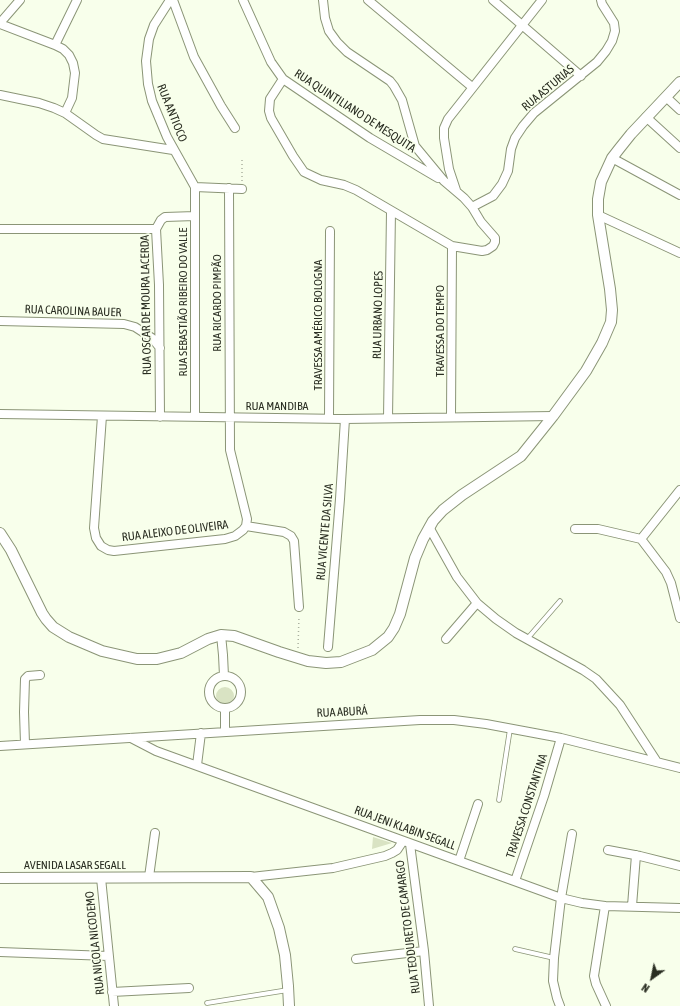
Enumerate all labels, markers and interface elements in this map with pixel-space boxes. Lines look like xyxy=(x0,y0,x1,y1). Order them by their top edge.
street label: RUA ASTURIAS xyxy=(519,62,577,114)
street label: RUA QUINTILIANO DE MESQUITA xyxy=(292,66,418,156)
street label: RUA ANTIOCO xyxy=(154,82,190,144)
street label: RUA SEBASTIÃO RIBEIRO DO VALLE xyxy=(176,228,190,376)
street label: RUA OSCAR DE MOURA LACERDA xyxy=(138,235,154,375)
street label: RUA RICARDO PIMPÃO xyxy=(210,254,224,352)
street label: TRAVESSA AMÉRICO BOLOGNA xyxy=(311,260,325,390)
street label: RUA URBANO LOPES xyxy=(370,271,386,359)
street label: TRAVESSA DO TEMPO xyxy=(433,285,447,377)
street label: RUA CAROLINA BAUER xyxy=(24,302,122,320)
street label: RUA MANDIBA xyxy=(246,399,308,413)
street label: RUA VICENTE DA SILVA xyxy=(314,483,336,581)
street label: RUA ALEIXO DE OLIVEIRA xyxy=(121,517,229,545)
street label: RUA ABURÁ xyxy=(316,703,368,721)
street label: TRAVESSA CONSTANTINA xyxy=(503,752,551,860)
street label: RUA JENI KLABIN SEGALL xyxy=(352,803,458,853)
street label: AVENIDA LASAR SEGALL xyxy=(24,858,126,872)
street label: RUA TEODURETO DE CAMARGO xyxy=(393,859,423,995)
street label: RUA NICOLA NICODEMO xyxy=(82,890,108,996)
north arrow xyxy=(632,958,672,998)
text: N xyxy=(639,981,651,995)

